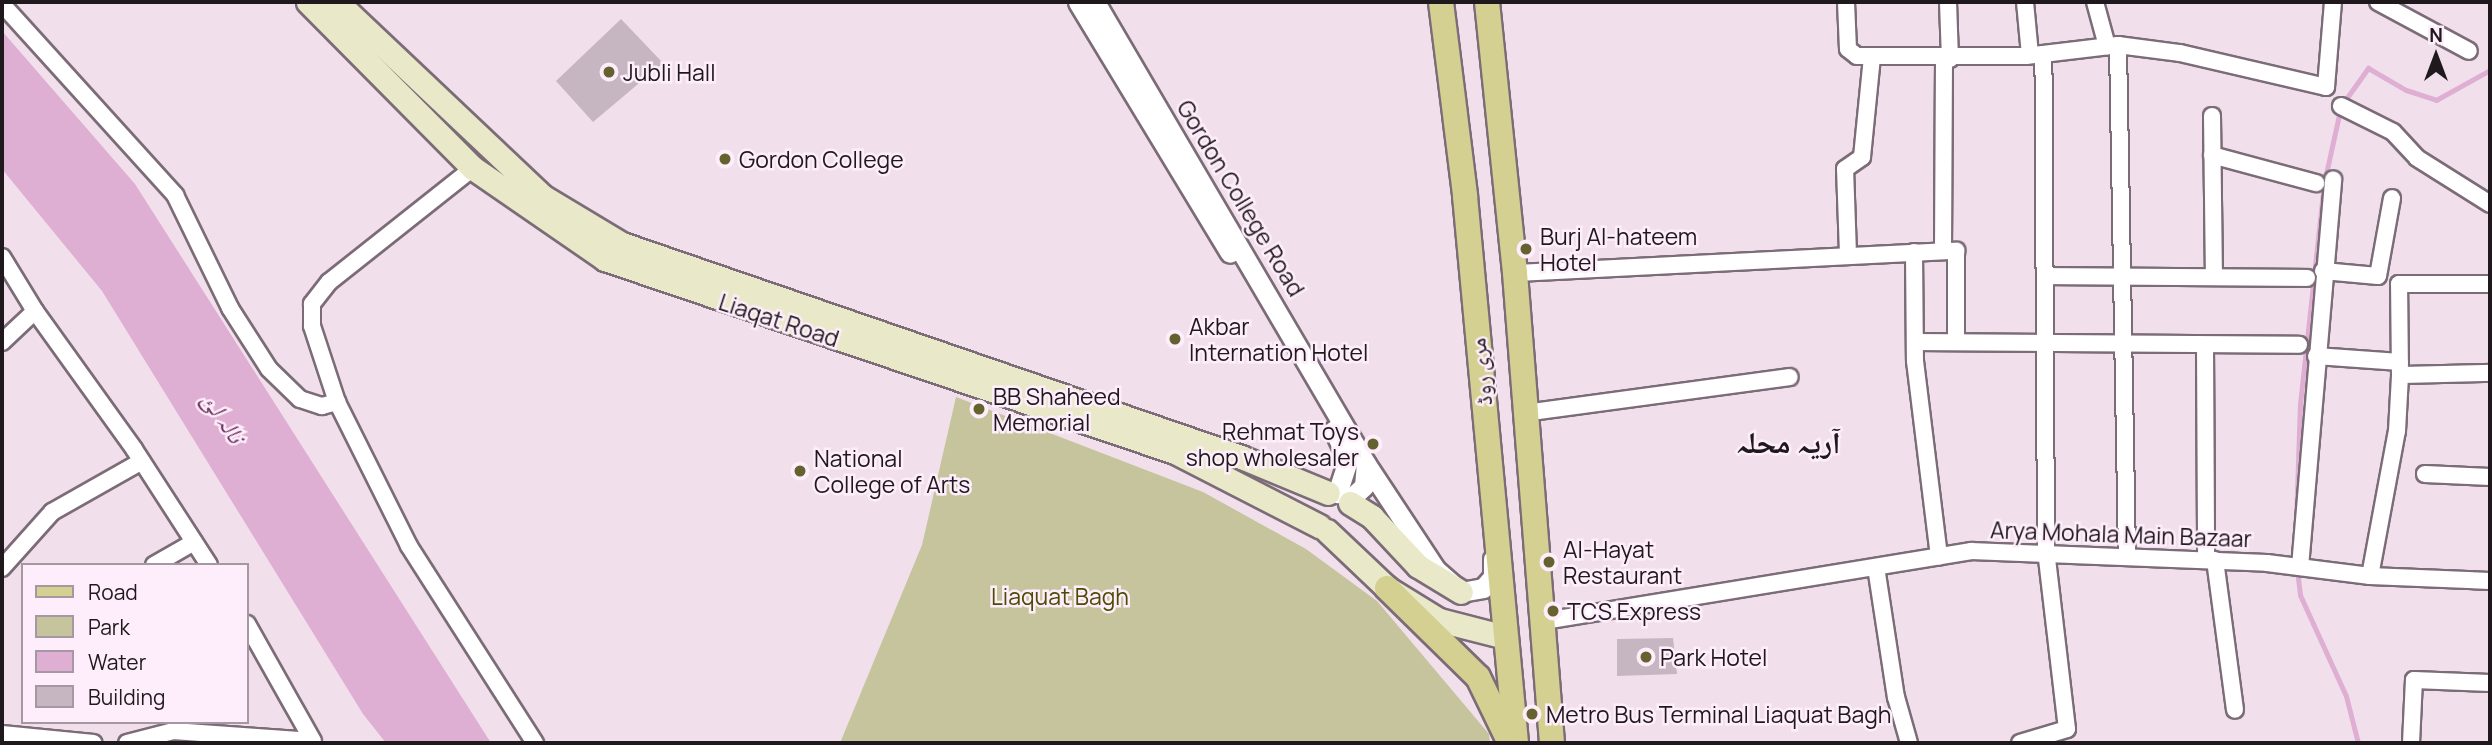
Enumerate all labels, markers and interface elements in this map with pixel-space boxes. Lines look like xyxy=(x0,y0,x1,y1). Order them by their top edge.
north arrow xyxy=(2401,21,2471,91)
text: N xyxy=(2429,22,2443,48)
place label: Jubli Hall xyxy=(623,58,716,86)
marker: Jubli Hall xyxy=(601,64,617,80)
street label: Gordon College Road xyxy=(1172,95,1310,301)
place label: Gordon College xyxy=(739,145,904,173)
marker: Gordon College xyxy=(717,151,733,167)
place label: Burj Al-hateem Hotel xyxy=(1540,222,1697,276)
marker: Burj Al-hateem Hotel xyxy=(1518,241,1534,257)
street label: Liaqat Road xyxy=(715,288,843,352)
place label: Akbar Internation Hotel xyxy=(1189,312,1368,366)
marker: Akbar Internation Hotel xyxy=(1167,331,1183,347)
street label: مری روڈ xyxy=(1463,337,1497,407)
place label: BB Shaheed Memorial xyxy=(993,382,1121,436)
water label: نالہ لئ xyxy=(197,386,251,448)
marker: BB Shaheed Memorial xyxy=(971,401,987,417)
place label: Rehmat Toys shop wholesaler xyxy=(1186,417,1359,471)
district label: آریہ محلہ xyxy=(1735,424,1841,460)
marker: Rehmat Toys shop wholesaler xyxy=(1365,436,1381,452)
place label: National College of Arts xyxy=(814,444,970,498)
marker: National College of Arts xyxy=(792,463,808,479)
street label: Arya Mohala Main Bazaar xyxy=(1990,516,2252,552)
place label: Al-Hayat Restaurant xyxy=(1563,535,1682,589)
marker: Al-Hayat Restaurant xyxy=(1541,554,1557,570)
legend xyxy=(21,563,248,724)
text: Road xyxy=(88,578,138,606)
park label: Liaquat Bagh xyxy=(991,582,1129,610)
place label: TCS Express xyxy=(1567,597,1701,625)
marker: TCS Express xyxy=(1545,603,1561,619)
text: Park xyxy=(88,613,130,641)
place label: Park Hotel xyxy=(1660,643,1767,671)
text: Water xyxy=(88,648,146,676)
marker: Park Hotel xyxy=(1638,649,1654,665)
text: Building xyxy=(88,683,165,711)
place label: Metro Bus Terminal Liaquat Bagh xyxy=(1546,700,1892,728)
marker: Metro Bus Terminal Liaquat Bagh xyxy=(1524,706,1540,722)

